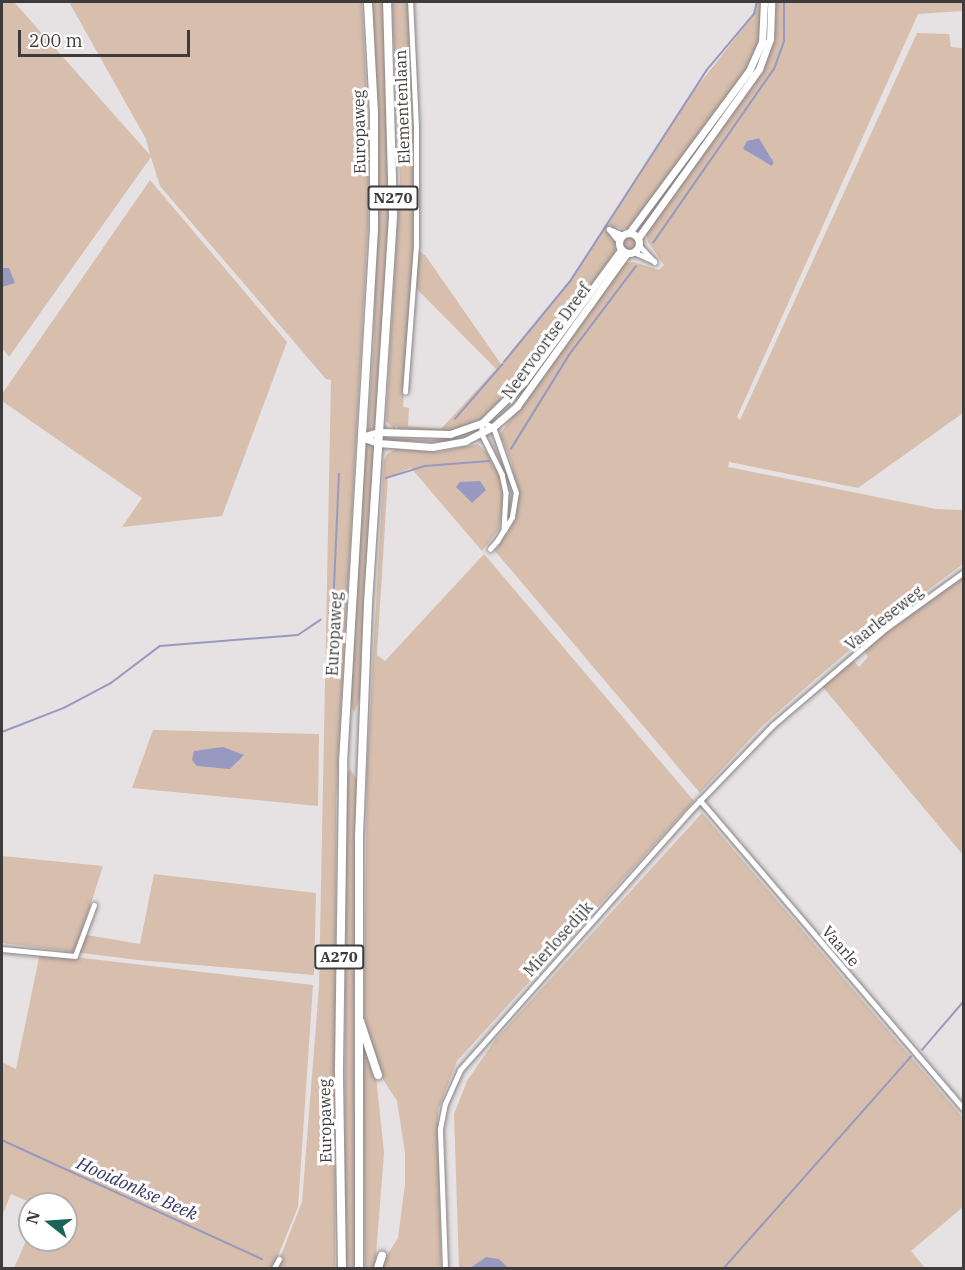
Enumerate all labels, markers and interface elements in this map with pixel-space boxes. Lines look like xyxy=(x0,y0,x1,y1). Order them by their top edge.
scale bar xyxy=(21,18,194,56)
text: 200 m xyxy=(29,29,83,52)
street label: Elementenlaan xyxy=(390,49,414,165)
street label: Europaweg xyxy=(349,90,369,174)
road number: N270 xyxy=(368,186,418,210)
street label: Neervoortse Dreef xyxy=(498,280,594,402)
street label: Vaarleseweg xyxy=(841,582,927,654)
street label: Europaweg xyxy=(322,591,346,677)
street label: Mierlosedijk xyxy=(519,898,597,980)
street label: Vaarle xyxy=(818,922,864,970)
road number: A270 xyxy=(314,945,364,969)
street label: Europaweg xyxy=(315,1079,335,1163)
water label: Hooidonkse Beek xyxy=(73,1153,201,1225)
north arrow xyxy=(18,1192,78,1252)
text: N xyxy=(21,1208,44,1226)

